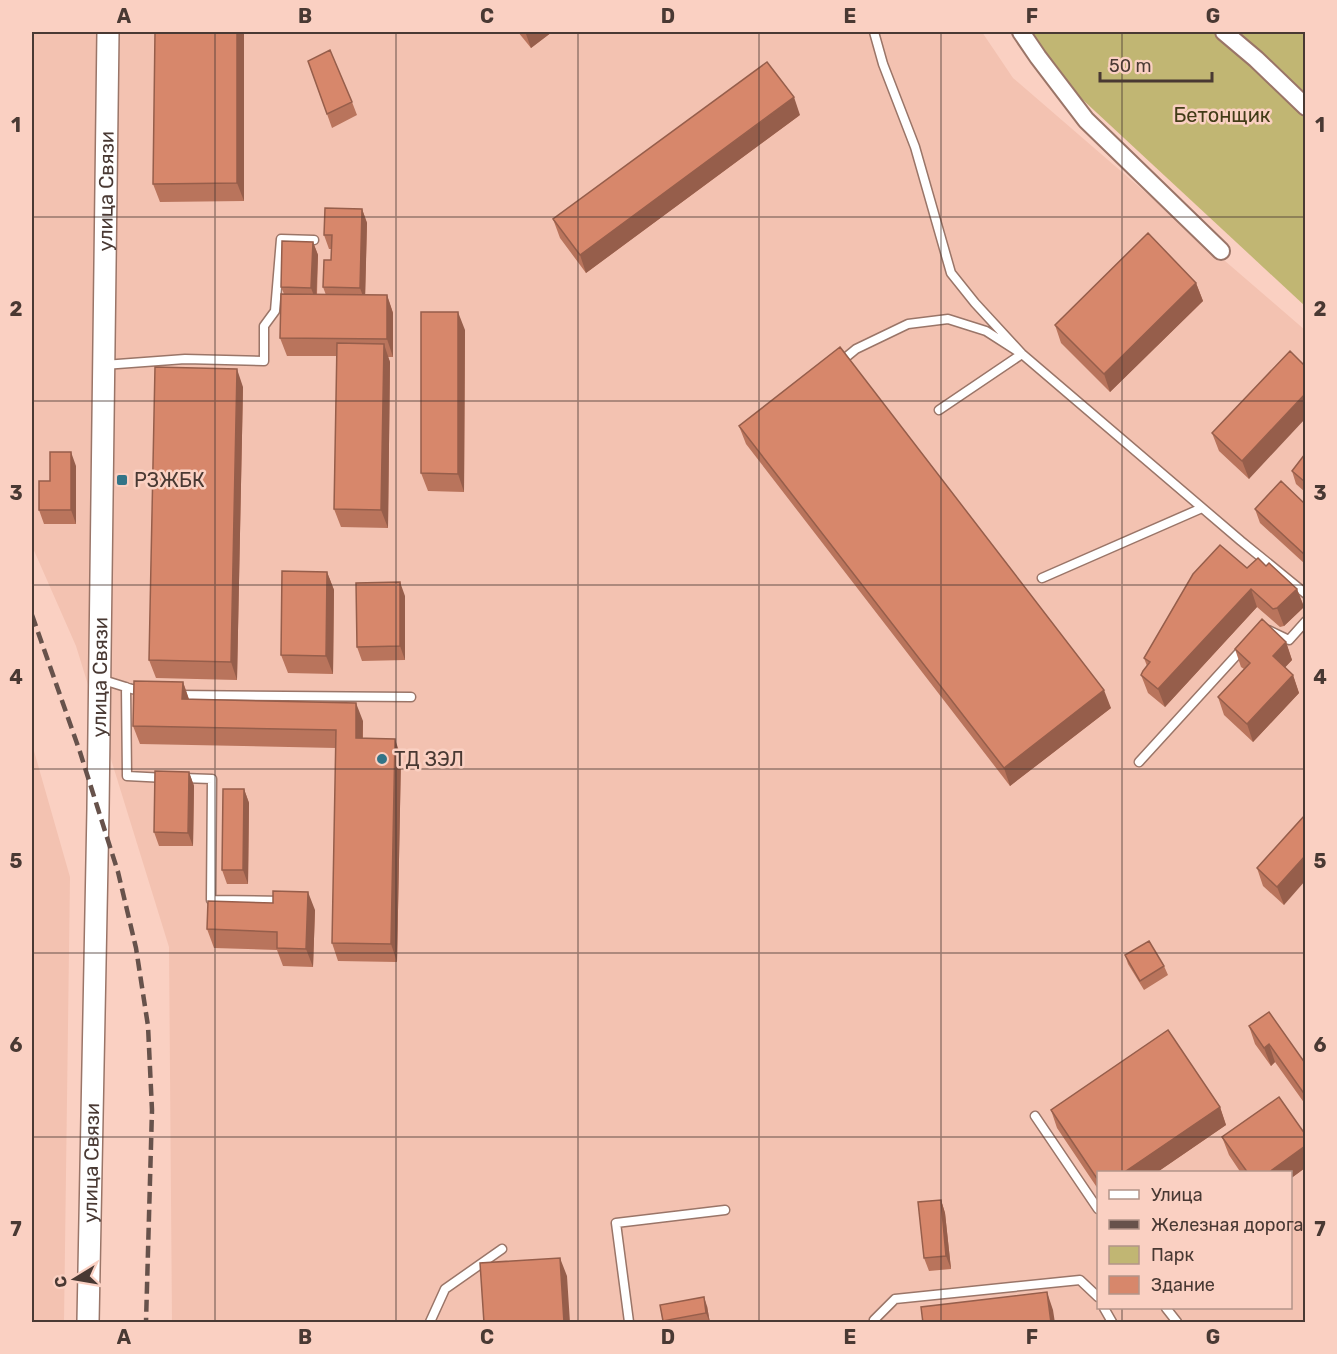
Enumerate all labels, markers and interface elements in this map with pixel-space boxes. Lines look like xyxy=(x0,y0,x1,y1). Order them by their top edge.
text: A xyxy=(117,4,132,28)
text: B xyxy=(298,4,312,28)
text: C xyxy=(480,4,494,28)
text: D xyxy=(661,4,675,28)
text: E xyxy=(844,4,856,28)
text: F xyxy=(1026,4,1038,28)
text: G xyxy=(1206,4,1220,28)
scale bar xyxy=(1100,45,1212,83)
text: 50 m xyxy=(1109,55,1152,77)
park label: Бетонщик xyxy=(1173,103,1271,127)
text: 1 xyxy=(11,113,21,137)
text: 1 xyxy=(1315,113,1325,137)
street label: улица Связи xyxy=(93,131,119,251)
text: 2 xyxy=(10,297,23,321)
text: 2 xyxy=(1314,297,1327,321)
place label: РЗЖБК xyxy=(134,468,205,492)
marker: РЗЖБК xyxy=(115,473,129,487)
text: 3 xyxy=(9,481,23,505)
text: 3 xyxy=(1313,481,1327,505)
street label: улица Связи xyxy=(87,617,112,737)
text: 4 xyxy=(9,665,23,689)
text: 4 xyxy=(1313,665,1327,689)
place label: ТД ЗЭЛ xyxy=(394,747,464,771)
marker: ТД ЗЭЛ xyxy=(375,752,389,766)
text: 5 xyxy=(10,849,23,873)
text: 5 xyxy=(1314,849,1327,873)
text: 6 xyxy=(9,1033,23,1057)
text: 6 xyxy=(1313,1033,1327,1057)
street label: улица Связи xyxy=(78,1103,104,1223)
legend xyxy=(1097,1171,1292,1309)
text: Улица xyxy=(1151,1184,1203,1206)
text: Железная дорога xyxy=(1151,1214,1304,1236)
text: 7 xyxy=(10,1217,22,1241)
text: 7 xyxy=(1314,1217,1326,1241)
text: Парк xyxy=(1151,1244,1195,1266)
north arrow xyxy=(45,1249,105,1309)
text: С xyxy=(50,1274,71,1289)
text: Здание xyxy=(1151,1274,1215,1296)
text: A xyxy=(117,1325,132,1349)
text: B xyxy=(298,1325,312,1349)
text: C xyxy=(480,1325,494,1349)
text: D xyxy=(661,1325,675,1349)
text: E xyxy=(844,1325,856,1349)
text: F xyxy=(1026,1325,1038,1349)
text: G xyxy=(1206,1325,1220,1349)

